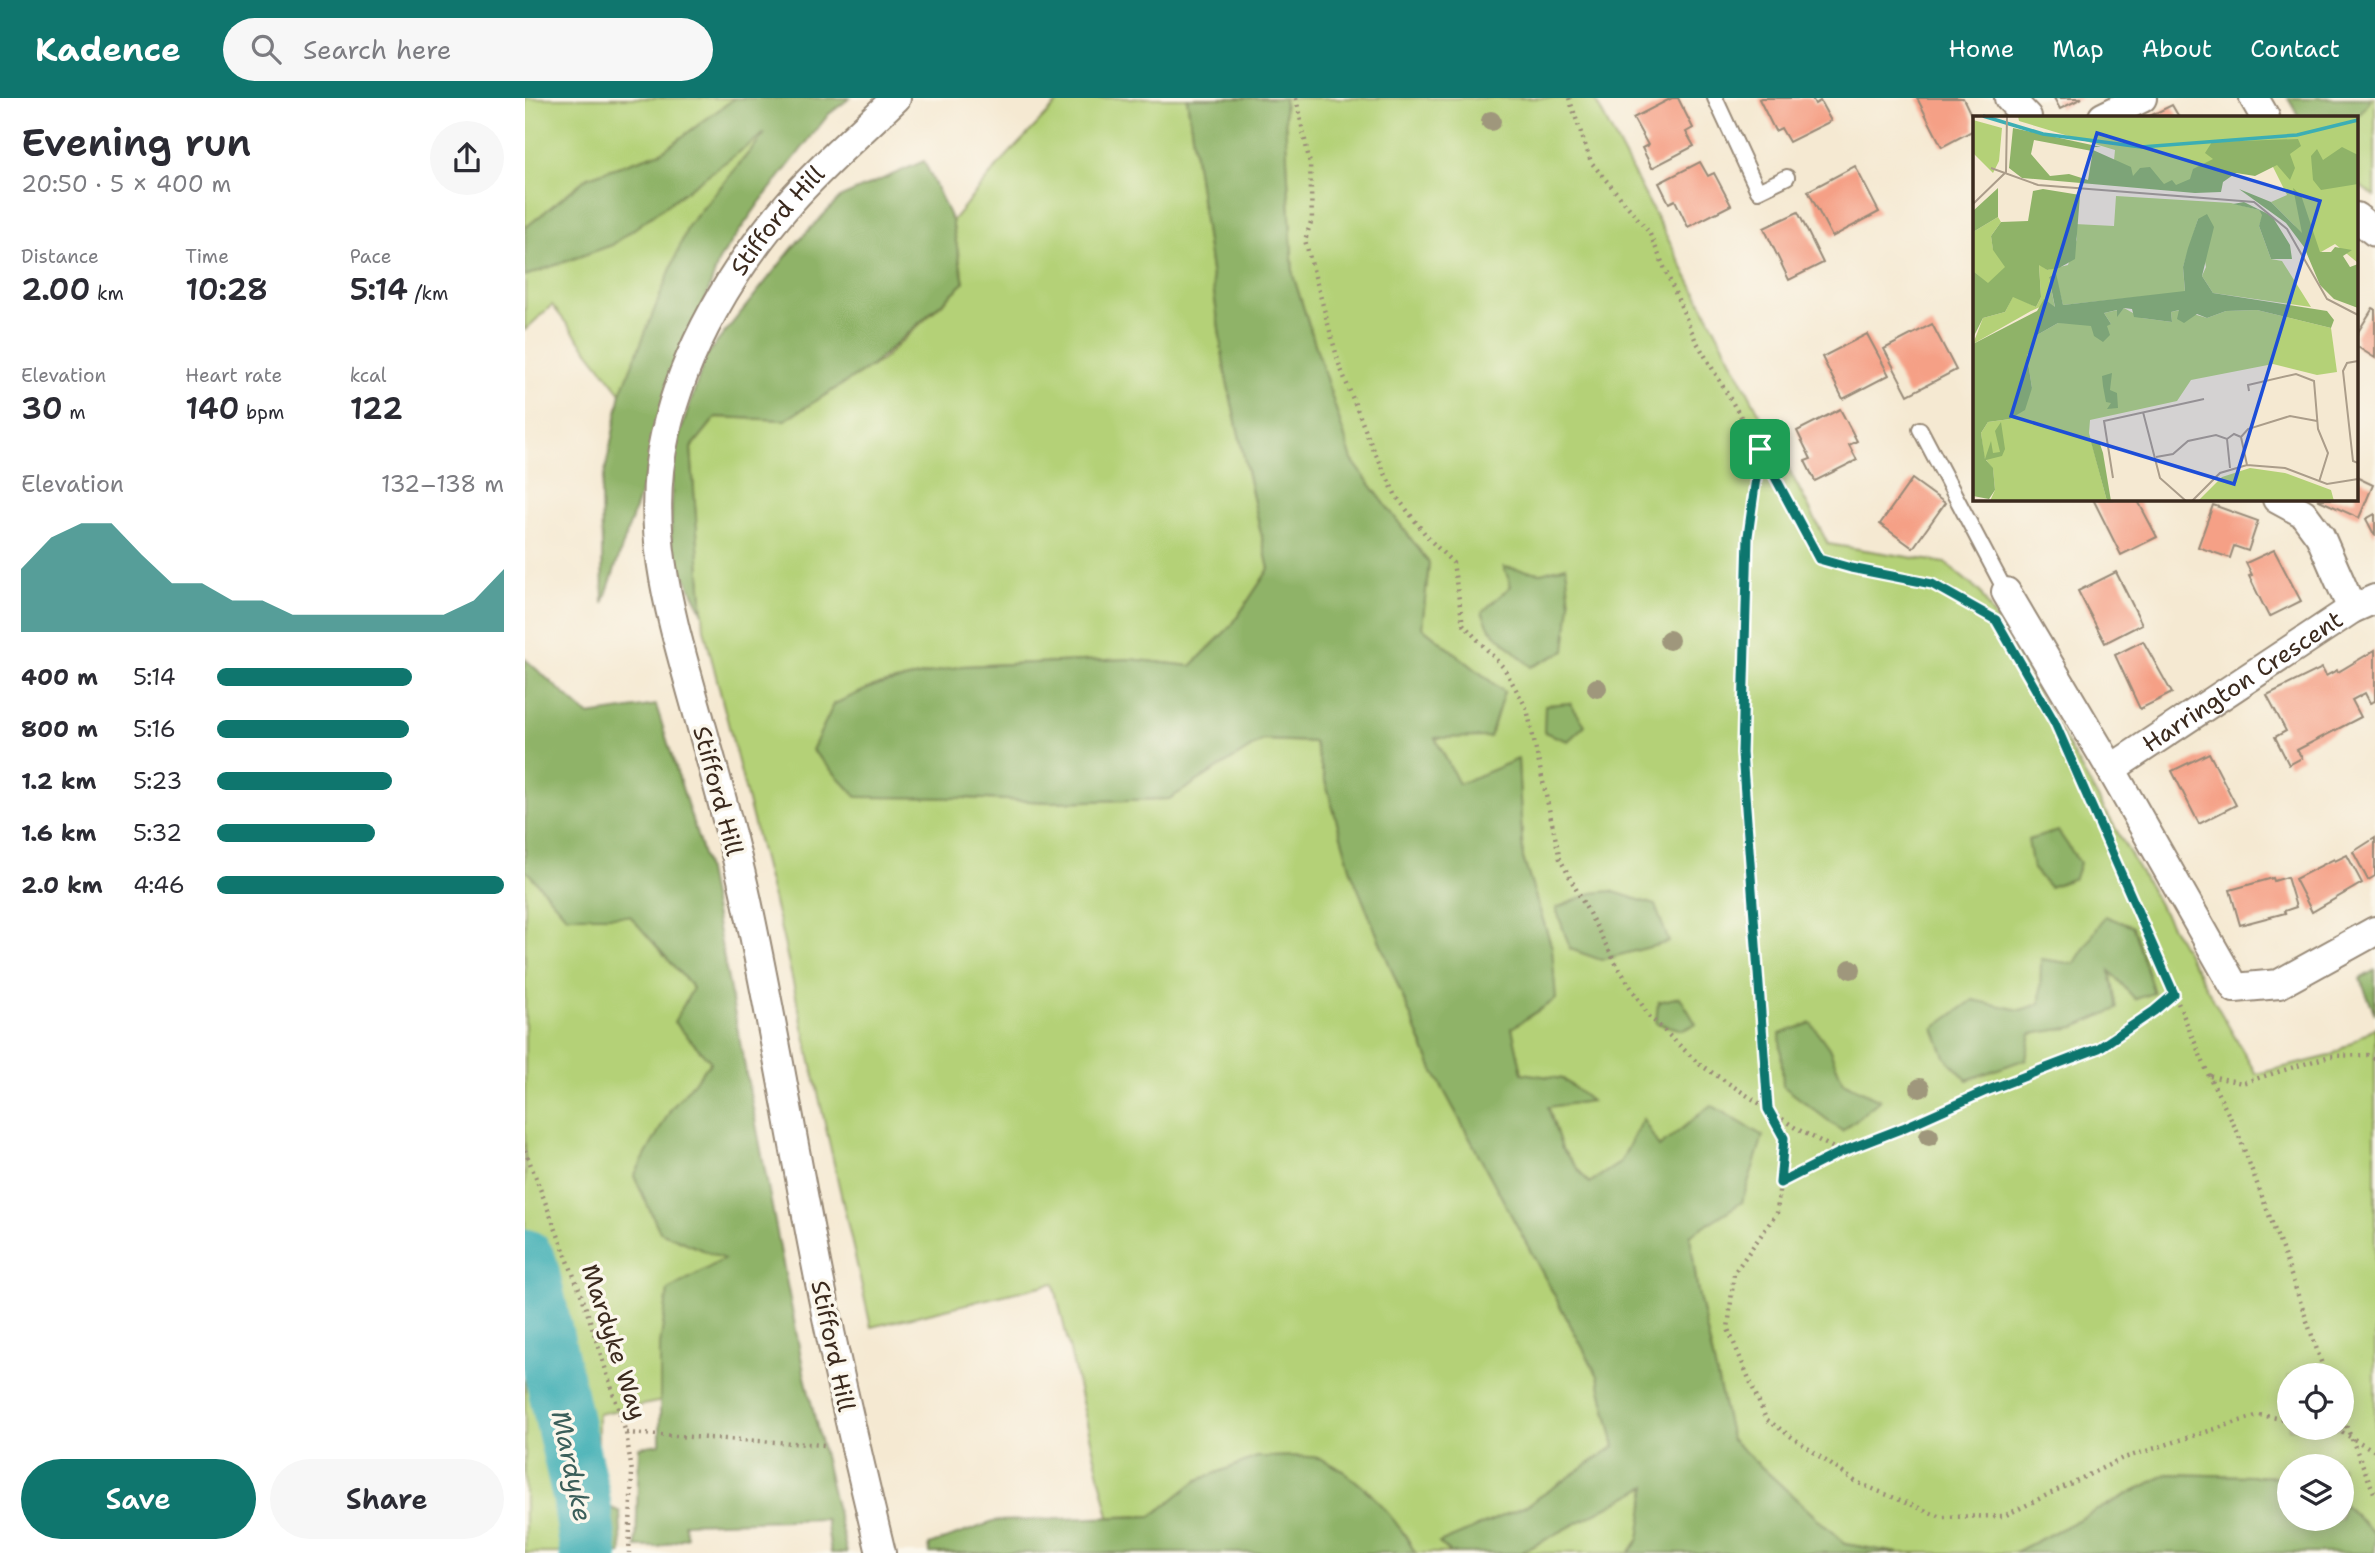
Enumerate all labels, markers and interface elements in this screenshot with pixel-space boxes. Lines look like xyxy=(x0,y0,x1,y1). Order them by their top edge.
search box xyxy=(223,18,713,81)
text: Kadence xyxy=(35,27,181,72)
icon: search xyxy=(247,30,285,68)
text: Search here xyxy=(303,32,451,67)
text: Home xyxy=(1948,33,2014,65)
text: Map xyxy=(2052,33,2104,65)
text: About xyxy=(2142,33,2212,65)
text: Contact xyxy=(2250,33,2340,65)
inset map xyxy=(1973,116,2357,500)
text: Evening run xyxy=(21,117,251,168)
button: share xyxy=(430,121,504,195)
street label: Stifford Hill xyxy=(723,158,832,282)
text: 20:50 · 5 × 400 m xyxy=(21,169,231,199)
text: Distance xyxy=(21,244,99,269)
text: Time xyxy=(185,244,229,269)
text: Pace xyxy=(350,244,391,269)
text: 2.00 xyxy=(21,269,91,310)
text: 10:28 xyxy=(185,269,268,310)
text: 5:14 xyxy=(350,269,408,310)
text: km xyxy=(91,281,124,306)
text: /km xyxy=(408,281,448,306)
text: Elevation xyxy=(21,363,106,388)
text: Heart rate xyxy=(185,363,282,388)
text: kcal xyxy=(350,363,387,388)
text: 30 xyxy=(21,388,63,429)
text: 140 xyxy=(185,388,240,429)
text: 122 xyxy=(350,388,403,429)
text: m xyxy=(63,400,86,425)
text: bpm xyxy=(240,400,284,425)
pin xyxy=(1730,419,1790,479)
icon: arrive xyxy=(1741,430,1779,468)
text: Elevation xyxy=(21,469,124,499)
text: 132–138 m xyxy=(381,469,504,499)
street label: Harrington Crescent xyxy=(2136,603,2349,760)
text: 400 m xyxy=(21,662,98,692)
text: 5:14 xyxy=(133,662,176,692)
text: 800 m xyxy=(21,714,98,744)
text: 5:16 xyxy=(133,714,176,744)
street label: Stifford Hill xyxy=(685,723,751,860)
text: 1.2 km xyxy=(21,766,97,796)
text: 5:23 xyxy=(133,766,182,796)
text: 1.6 km xyxy=(21,818,96,848)
text: 5:32 xyxy=(133,818,182,848)
text: 2.0 km xyxy=(21,870,103,900)
text: 4:46 xyxy=(133,870,185,900)
street label: Mardyke Way xyxy=(574,1260,654,1424)
street label: Stifford Hill xyxy=(804,1278,863,1415)
map controls xyxy=(2277,1363,2354,1531)
button: locate xyxy=(2277,1363,2354,1440)
water label: Mardyke xyxy=(544,1407,601,1525)
button: layers xyxy=(2277,1454,2354,1531)
button: Save xyxy=(21,1459,256,1539)
button: Share xyxy=(270,1459,504,1539)

